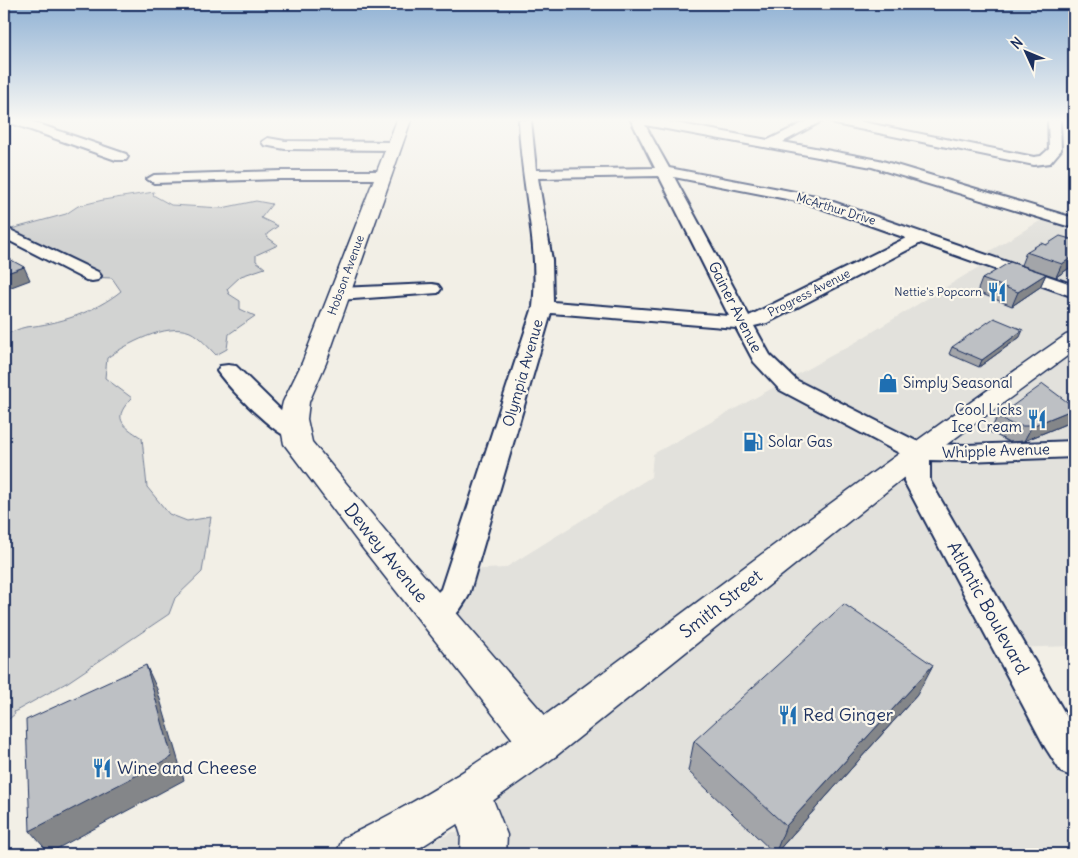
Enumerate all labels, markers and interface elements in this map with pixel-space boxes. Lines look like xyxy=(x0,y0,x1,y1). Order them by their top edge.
north arrow xyxy=(1000,28,1050,78)
text: N xyxy=(1007,33,1026,53)
street label: McArthur Drive xyxy=(795,189,878,228)
street label: Hobson Avenue xyxy=(324,233,367,317)
street label: Gainer Avenue xyxy=(704,258,766,355)
street label: Progress Avenue xyxy=(765,265,852,320)
restaurant icon: Nettie's Popcorn xyxy=(986,281,1008,303)
place label: Nettie's Popcorn xyxy=(894,284,982,299)
street label: Olympia Avenue xyxy=(498,317,547,429)
shop icon: Simply Seasonal xyxy=(877,372,899,394)
place label: Simply Seasonal xyxy=(903,373,1013,392)
place label: Cool Licks Ice Cream xyxy=(952,400,1022,436)
restaurant icon: Cool Licks Ice Cream xyxy=(1026,408,1048,430)
fuel station icon: Solar Gas xyxy=(742,431,764,453)
place label: Solar Gas xyxy=(768,432,833,451)
street label: Whipple Avenue xyxy=(942,439,1050,462)
street label: Dewey Avenue xyxy=(339,498,433,607)
street label: Atlantic Boulevard xyxy=(942,537,1035,679)
street label: Smith Street xyxy=(675,564,767,643)
place label: Red Ginger xyxy=(803,703,894,726)
restaurant icon: Red Ginger xyxy=(777,704,799,726)
place label: Wine and Cheese xyxy=(117,756,257,779)
restaurant icon: Wine and Cheese xyxy=(91,757,113,779)

